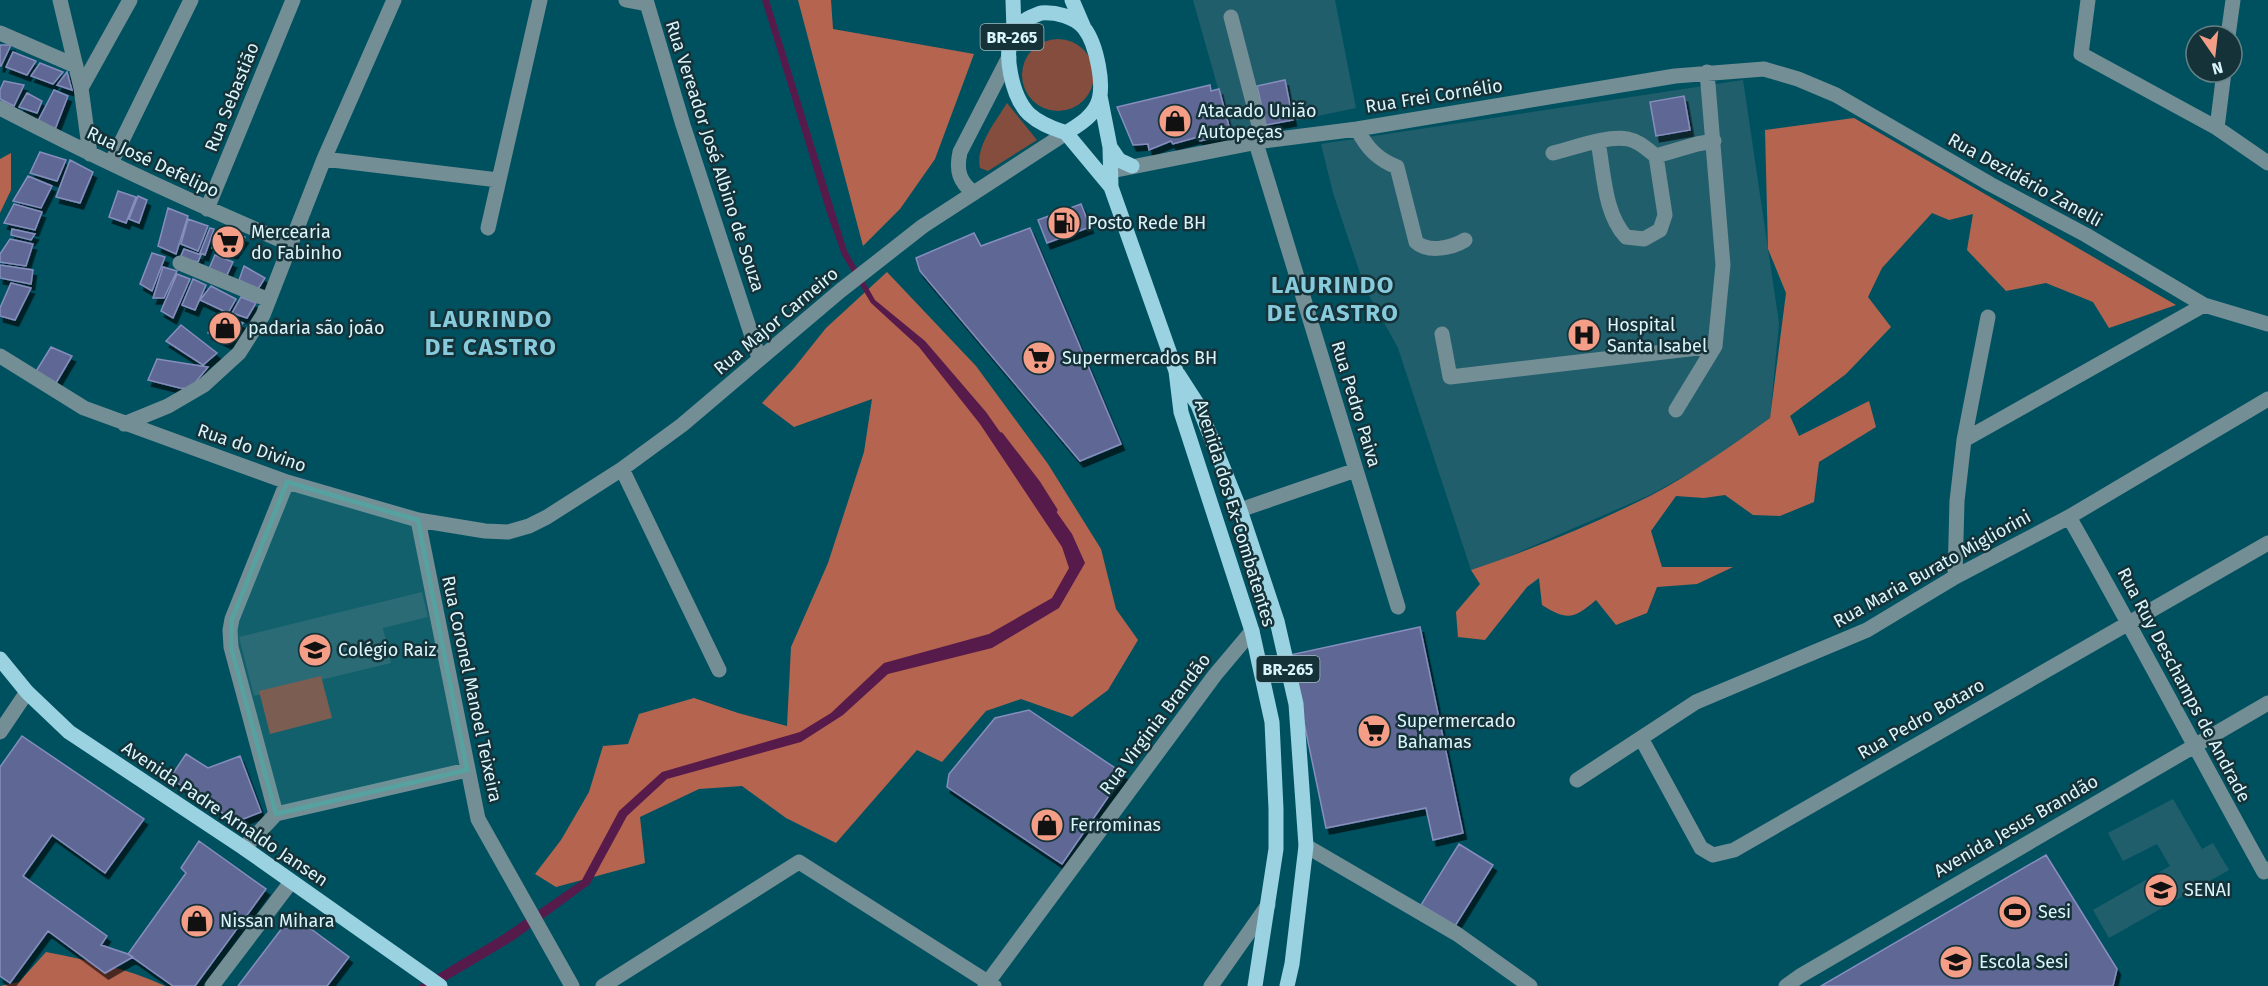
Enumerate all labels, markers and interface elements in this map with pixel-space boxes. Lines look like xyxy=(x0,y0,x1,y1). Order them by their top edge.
street label: Rua Vereador José Albino de Souza xyxy=(661,18,769,294)
road number: BR-265 xyxy=(980,24,1044,50)
north arrow xyxy=(2184,24,2244,84)
street label: Rua Sebastião xyxy=(200,39,264,155)
text: N xyxy=(2210,58,2225,79)
street label: Rua Frei Cornélio xyxy=(1364,74,1504,118)
place label: Atacado União Autopeças xyxy=(1198,100,1317,143)
shop icon: Atacado União Autopeças xyxy=(1157,103,1193,139)
street label: Rua José Defelipo xyxy=(83,122,223,202)
street label: Rua Dezidério Zanelli xyxy=(1944,128,2106,232)
fuel station icon: Posto Rede BH xyxy=(1046,205,1082,241)
place label: Posto Rede BH xyxy=(1087,212,1206,234)
place label: Mercearia do Fabinho xyxy=(251,221,342,264)
supermarket icon: Mercearia do Fabinho xyxy=(210,224,246,260)
street label: Rua Major Carneiro xyxy=(709,262,843,380)
district label: LAURINDO DE CASTRO xyxy=(1267,271,1399,327)
district label: LAURINDO DE CASTRO xyxy=(425,305,557,361)
shop icon: padaria são joão xyxy=(207,310,243,346)
place label: Hospital Santa Isabel xyxy=(1607,314,1707,357)
place label: padaria são joão xyxy=(248,317,384,339)
hospital icon: Hospital Santa Isabel xyxy=(1566,317,1602,353)
street label: Rua Pedro Paiva xyxy=(1326,338,1386,470)
supermarket icon: Supermercados BH xyxy=(1021,340,1057,376)
place label: Supermercados BH xyxy=(1062,347,1217,369)
street label: Avenida dos Ex-Combatentes xyxy=(1190,397,1280,629)
street label: Rua do Divino xyxy=(195,419,309,477)
street label: Rua Maria Burato Migliorini xyxy=(1829,505,2035,633)
street label: Rua Ruy Deschamps de Andrade xyxy=(2113,564,2255,806)
street label: Rua Coronel Manoel Teixeira xyxy=(437,574,507,804)
school or university icon: Colégio Raiz xyxy=(297,632,333,668)
place label: Colégio Raiz xyxy=(338,639,437,661)
street label: Rua Virginia Brandão xyxy=(1095,649,1215,799)
road number: BR-265 xyxy=(1256,656,1320,682)
street label: Rua Pedro Botaro xyxy=(1854,674,1988,764)
place label: Supermercado Bahamas xyxy=(1397,710,1516,753)
supermarket icon: Supermercado Bahamas xyxy=(1356,713,1392,749)
street label: Avenida Padre Arnaldo Jansen xyxy=(118,737,332,891)
street label: Avenida Jesus Brandão xyxy=(1930,770,2102,882)
shop icon: Ferrominas xyxy=(1029,807,1065,843)
place label: Ferrominas xyxy=(1070,814,1161,836)
school or university icon: SENAI xyxy=(2143,872,2179,908)
place label: SENAI xyxy=(2184,879,2231,901)
sports icon: Sesi xyxy=(1997,894,2033,930)
place label: Sesi xyxy=(2038,901,2071,923)
shop icon: Nissan Mihara xyxy=(179,903,215,939)
place label: Nissan Mihara xyxy=(220,910,334,932)
school or university icon: Escola Sesi xyxy=(1938,944,1974,980)
place label: Escola Sesi xyxy=(1979,951,2069,973)

